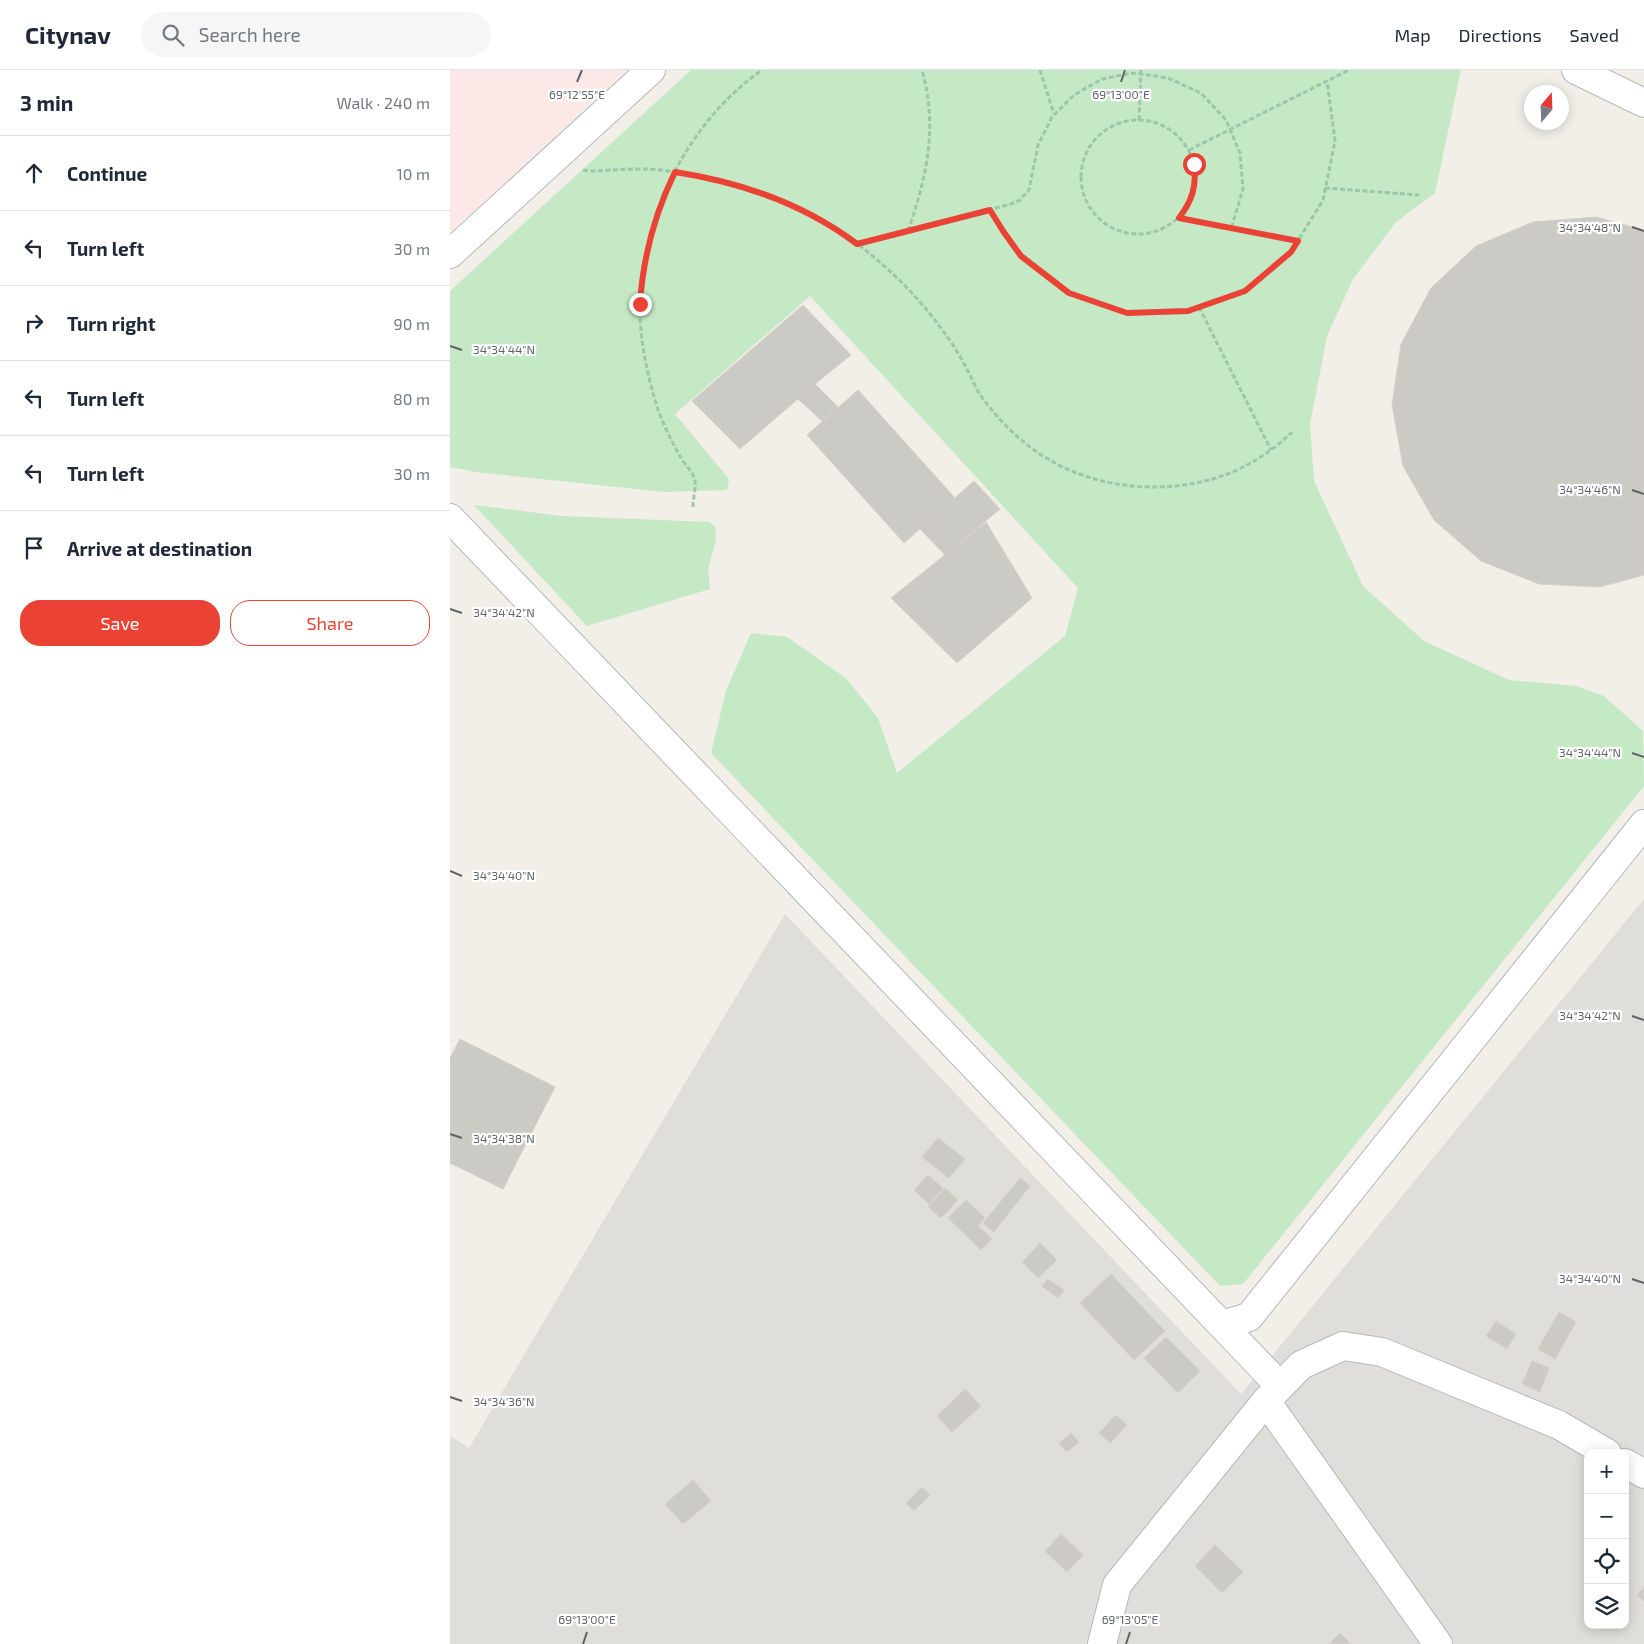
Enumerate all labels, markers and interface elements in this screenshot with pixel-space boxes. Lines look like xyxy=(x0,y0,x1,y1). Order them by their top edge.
search box xyxy=(141,12,491,57)
text: Citynav xyxy=(25,20,111,49)
icon: search xyxy=(159,21,187,49)
text: Search here xyxy=(199,23,301,46)
text: Map xyxy=(1394,24,1431,46)
text: Directions xyxy=(1459,24,1542,46)
text: Saved xyxy=(1570,24,1619,46)
north arrow xyxy=(1524,85,1569,130)
text: 69°12'55"E xyxy=(549,87,605,101)
text: 69°13'00"E xyxy=(1092,87,1150,101)
text: 3 min xyxy=(20,90,73,115)
text: Walk · 240 m xyxy=(337,93,430,112)
route start xyxy=(1183,153,1206,176)
icon: ahead xyxy=(20,159,48,187)
text: Continue xyxy=(67,162,147,185)
text: 10 m xyxy=(396,164,430,183)
text: 34°34'48"N xyxy=(1559,220,1621,234)
icon: left xyxy=(20,234,48,262)
text: Turn left xyxy=(67,237,144,260)
text: 30 m xyxy=(394,239,430,258)
route end xyxy=(629,293,652,316)
icon: right xyxy=(20,309,48,337)
text: Turn right xyxy=(67,312,155,335)
text: 90 m xyxy=(394,314,430,333)
text: 34°34'44"N xyxy=(473,342,535,356)
icon: left xyxy=(20,384,48,412)
text: Turn left xyxy=(67,387,144,410)
text: 80 m xyxy=(393,389,430,408)
icon: left xyxy=(20,459,48,487)
text: Turn left xyxy=(67,462,144,485)
text: 30 m xyxy=(394,464,430,483)
text: 34°34'46"N xyxy=(1559,482,1621,496)
icon: arrive xyxy=(20,534,48,562)
text: Arrive at destination xyxy=(67,537,252,560)
button: Save xyxy=(20,600,220,646)
button: Share xyxy=(230,600,430,646)
text: 34°34'42"N xyxy=(473,605,535,619)
text: 34°34'44"N xyxy=(1559,745,1621,759)
text: 34°34'40"N xyxy=(473,868,535,882)
text: 34°34'42"N xyxy=(1559,1008,1621,1022)
text: 34°34'38"N xyxy=(473,1131,535,1145)
text: 34°34'40"N xyxy=(1559,1271,1621,1285)
text: 34°34'36"N xyxy=(473,1394,535,1408)
map controls xyxy=(1584,1449,1629,1629)
button: + xyxy=(1584,1449,1629,1494)
button: − xyxy=(1584,1494,1629,1539)
button: locate xyxy=(1584,1539,1629,1584)
button: layers xyxy=(1584,1584,1629,1629)
text: 69°13'00"E xyxy=(558,1612,616,1626)
text: 69°13'05"E xyxy=(1102,1612,1159,1626)

